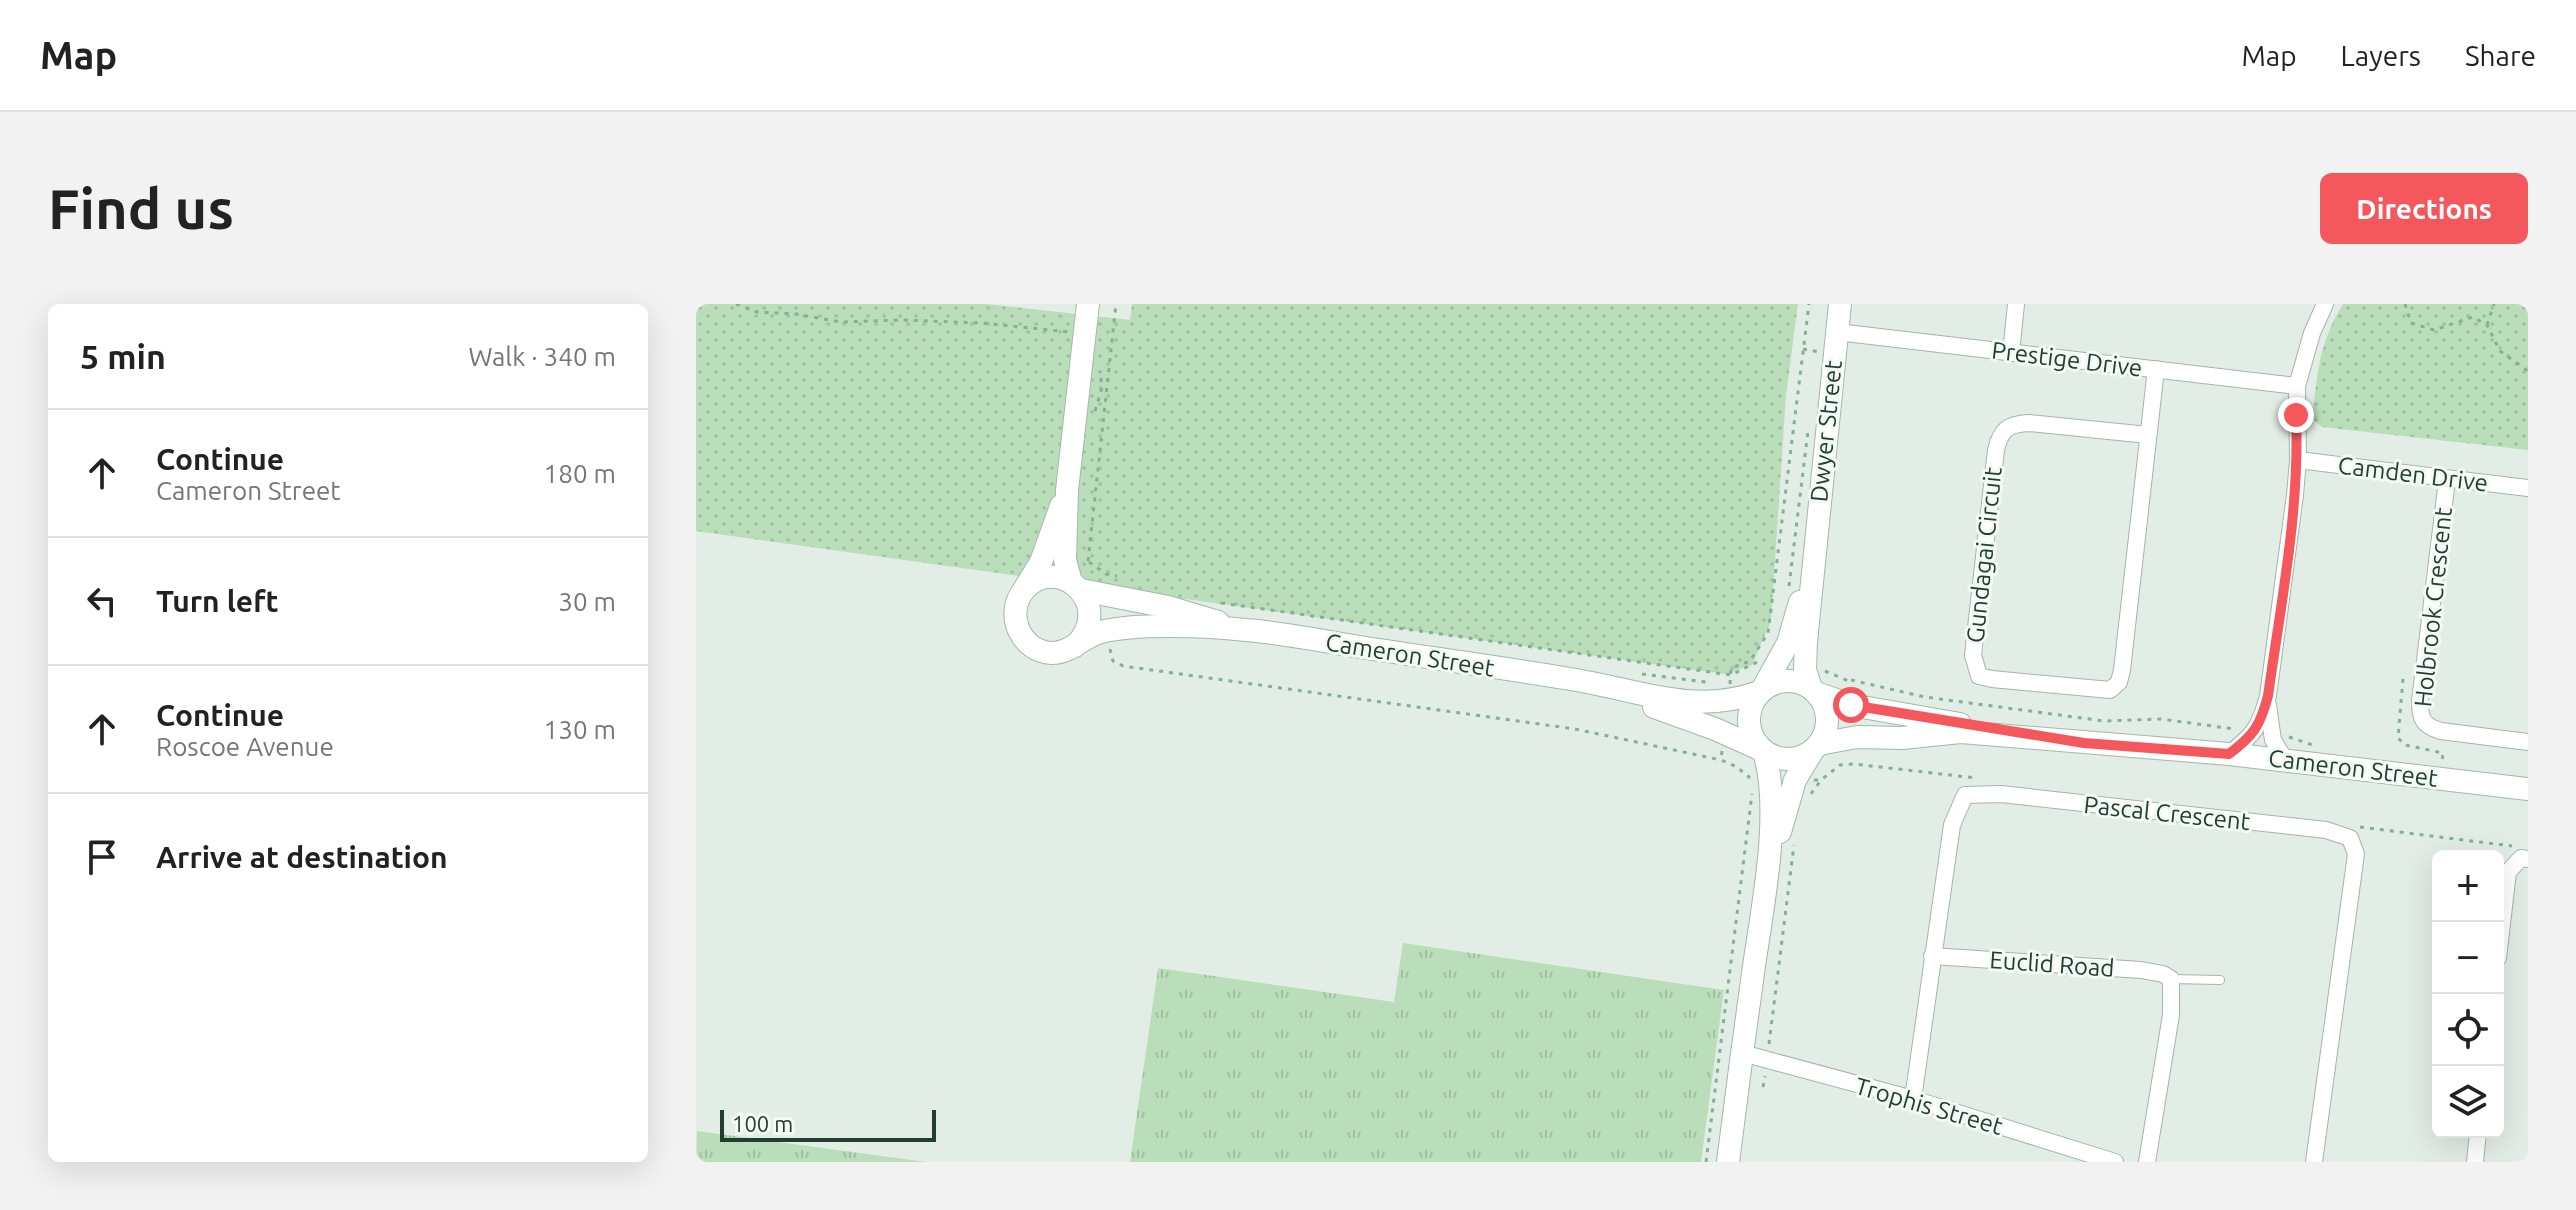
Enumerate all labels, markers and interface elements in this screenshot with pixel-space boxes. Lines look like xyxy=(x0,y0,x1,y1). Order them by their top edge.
text: Map xyxy=(40,34,117,76)
text: Map xyxy=(2241,40,2297,71)
text: Layers xyxy=(2341,40,2421,71)
text: Share xyxy=(2465,40,2536,71)
button: Directions xyxy=(2320,173,2528,244)
text: Find us xyxy=(48,177,234,240)
street label: Prestige Drive xyxy=(1990,336,2144,382)
text: 5 min xyxy=(80,337,166,375)
text: Walk · 340 m xyxy=(468,342,616,371)
street label: Dwyer Street xyxy=(1805,358,1847,503)
route end xyxy=(2278,397,2314,433)
text: Continue xyxy=(156,442,284,476)
icon: ahead xyxy=(80,451,124,495)
street label: Camden Drive xyxy=(2336,451,2490,497)
text: 180 m xyxy=(544,459,616,488)
street label: Gundagai Circuit xyxy=(1961,465,2007,644)
text: Cameron Street xyxy=(156,476,341,505)
street label: Holbrook Crescent xyxy=(2409,505,2457,708)
icon: left xyxy=(80,579,124,623)
text: Turn left xyxy=(156,584,278,618)
text: 30 m xyxy=(558,587,616,616)
street label: Cameron Street xyxy=(1324,628,1497,682)
route start xyxy=(1833,687,1869,723)
text: Continue xyxy=(156,698,284,732)
icon: ahead xyxy=(80,707,124,751)
text: 130 m xyxy=(544,715,616,744)
text: Roscoe Avenue xyxy=(156,732,334,761)
street label: Cameron Street xyxy=(2267,744,2440,792)
street label: Pascal Crescent xyxy=(2083,791,2252,835)
icon: arrive xyxy=(80,835,124,879)
text: Arrive at destination xyxy=(156,840,448,874)
map controls xyxy=(2432,850,2504,1138)
button: + xyxy=(2432,850,2504,922)
button: − xyxy=(2432,922,2504,994)
street label: Euclid Road xyxy=(1989,946,2115,982)
button: locate xyxy=(2432,994,2504,1066)
button: layers xyxy=(2432,1066,2504,1138)
street label: Trophis Street xyxy=(1852,1072,2006,1140)
scale bar xyxy=(720,1106,936,1142)
text: 100 m xyxy=(732,1111,793,1136)

